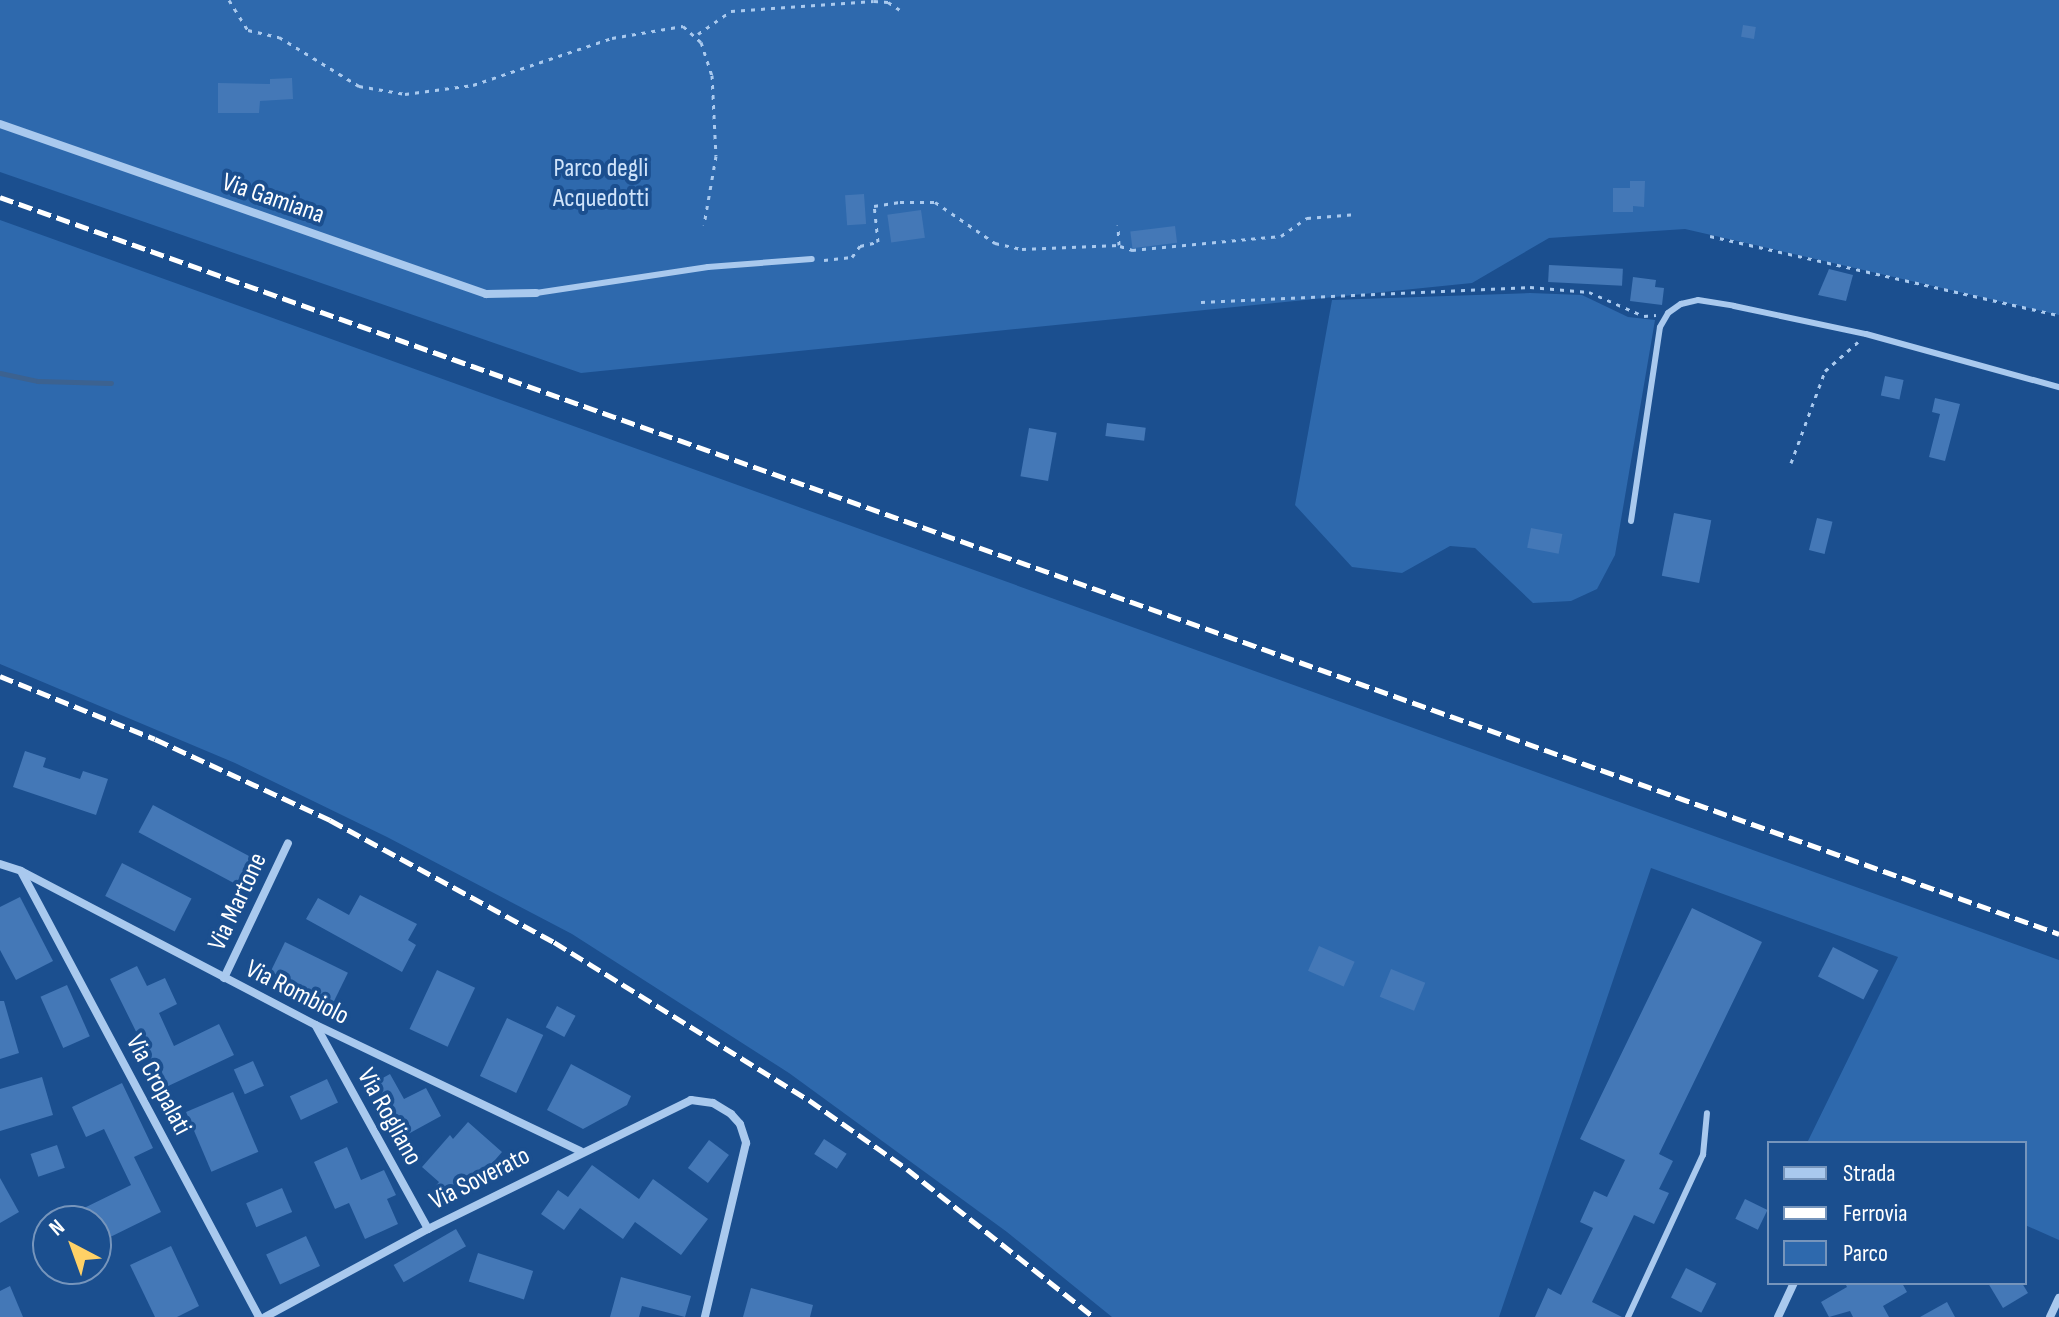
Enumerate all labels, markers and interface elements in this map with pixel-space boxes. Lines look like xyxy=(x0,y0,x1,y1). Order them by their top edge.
park label: Parco degli Acquedotti xyxy=(553,153,649,214)
street label: Via Gamiana xyxy=(218,167,328,231)
street label: Via Martone xyxy=(202,848,274,956)
street label: Via Rombiolo xyxy=(240,954,354,1032)
street label: Via Cropalati xyxy=(119,1029,197,1141)
street label: Via Rogliano xyxy=(350,1063,428,1171)
street label: Via Soverato xyxy=(425,1141,535,1217)
legend xyxy=(1767,1141,2027,1285)
text: Strada xyxy=(1843,1159,1896,1188)
text: Ferrovia xyxy=(1843,1199,1908,1228)
north arrow xyxy=(32,1205,112,1285)
text: N xyxy=(44,1214,71,1242)
text: Parco xyxy=(1843,1239,1888,1268)

